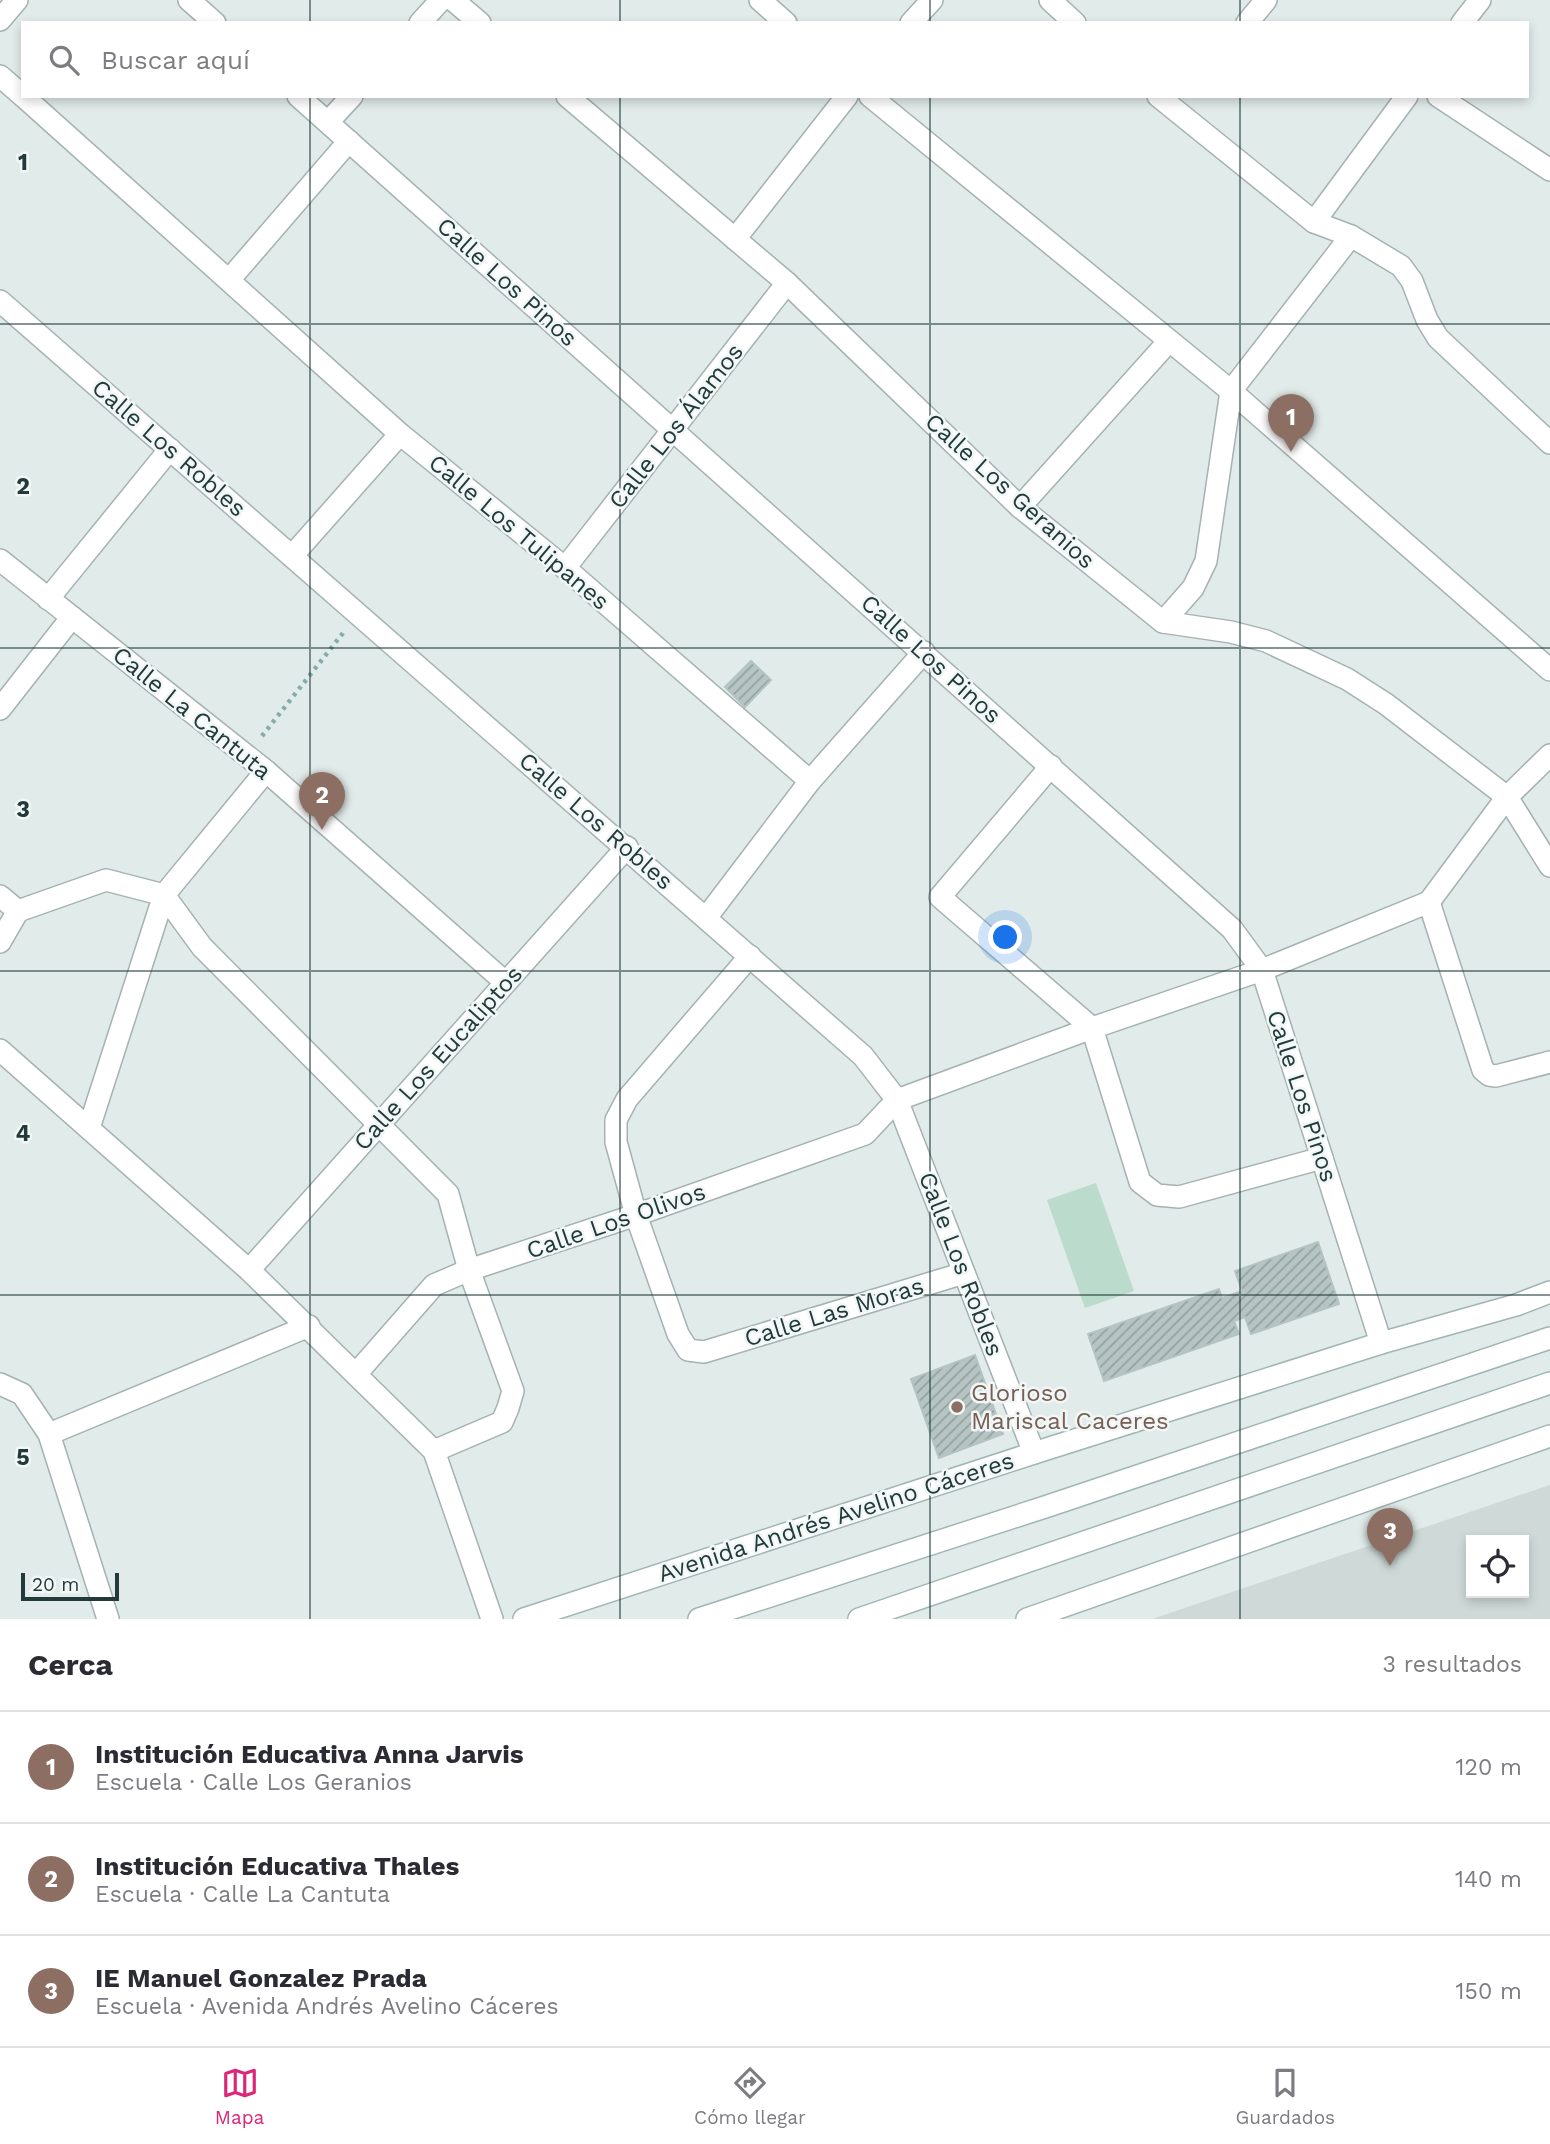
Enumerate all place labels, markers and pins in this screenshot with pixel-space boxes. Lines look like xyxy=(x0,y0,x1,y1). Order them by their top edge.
pin: 1 xyxy=(1268,394,1314,452)
pin: 2 xyxy=(299,772,345,830)
place label: Glorioso Mariscal Caceres xyxy=(971,1379,1169,1435)
marker: Glorioso Mariscal Caceres xyxy=(949,1399,965,1415)
pin: 3 xyxy=(1367,1508,1413,1566)

